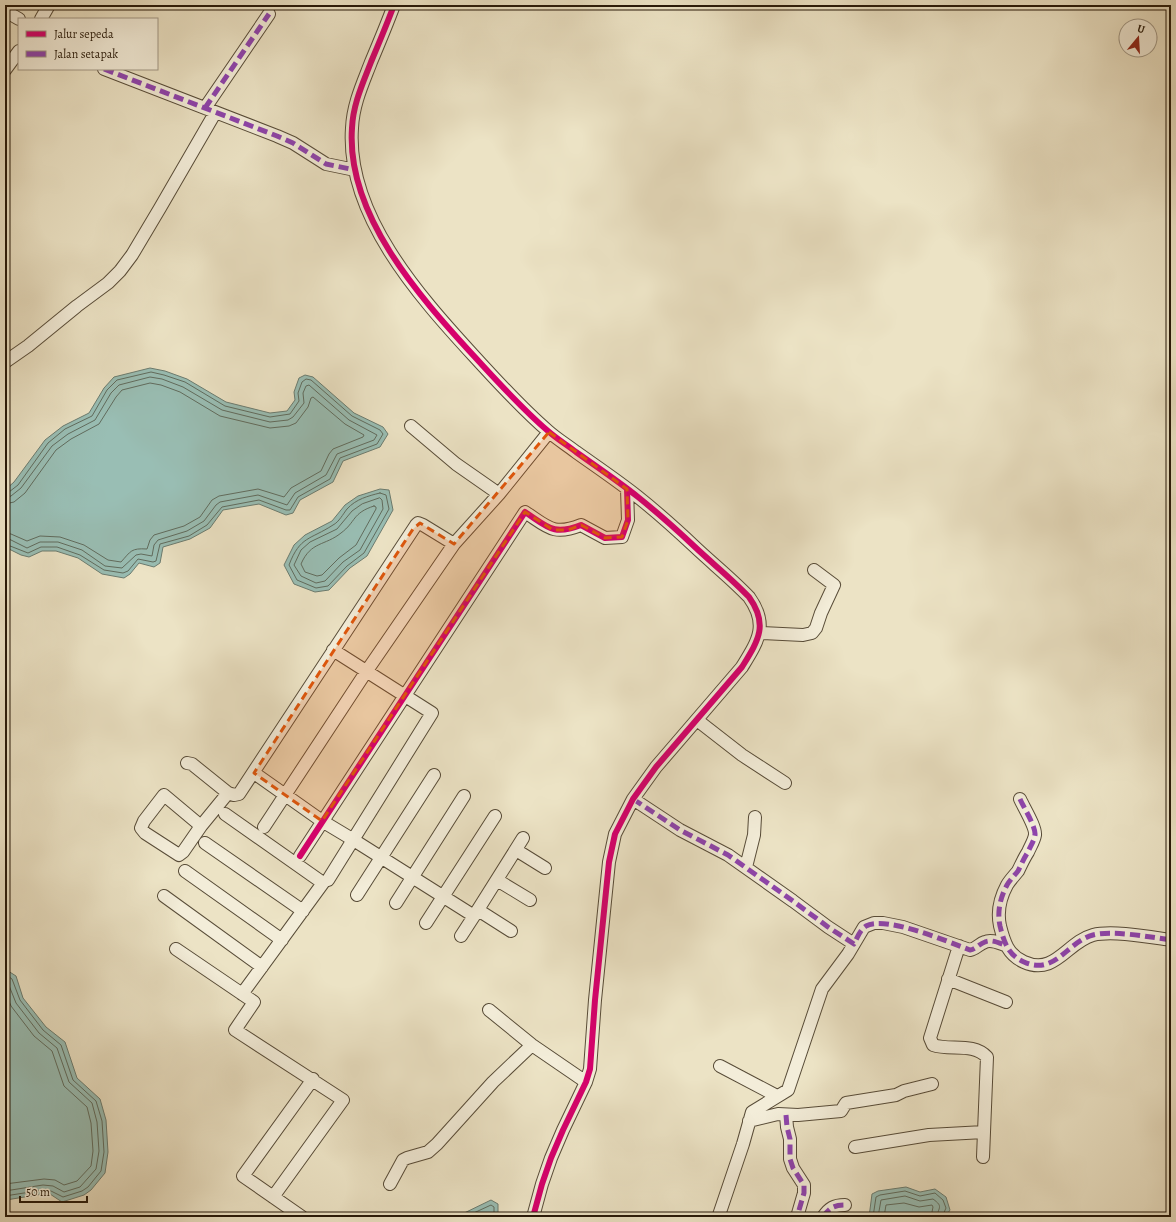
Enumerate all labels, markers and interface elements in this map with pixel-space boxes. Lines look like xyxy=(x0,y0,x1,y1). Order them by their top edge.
legend xyxy=(18,18,158,70)
north arrow xyxy=(1118,18,1158,58)
text: U xyxy=(1135,21,1147,37)
text: Jalur sepeda xyxy=(54,26,114,42)
text: Jalan setapak xyxy=(54,46,118,62)
scale bar xyxy=(20,1178,87,1204)
text: 50 m xyxy=(26,1184,50,1200)

